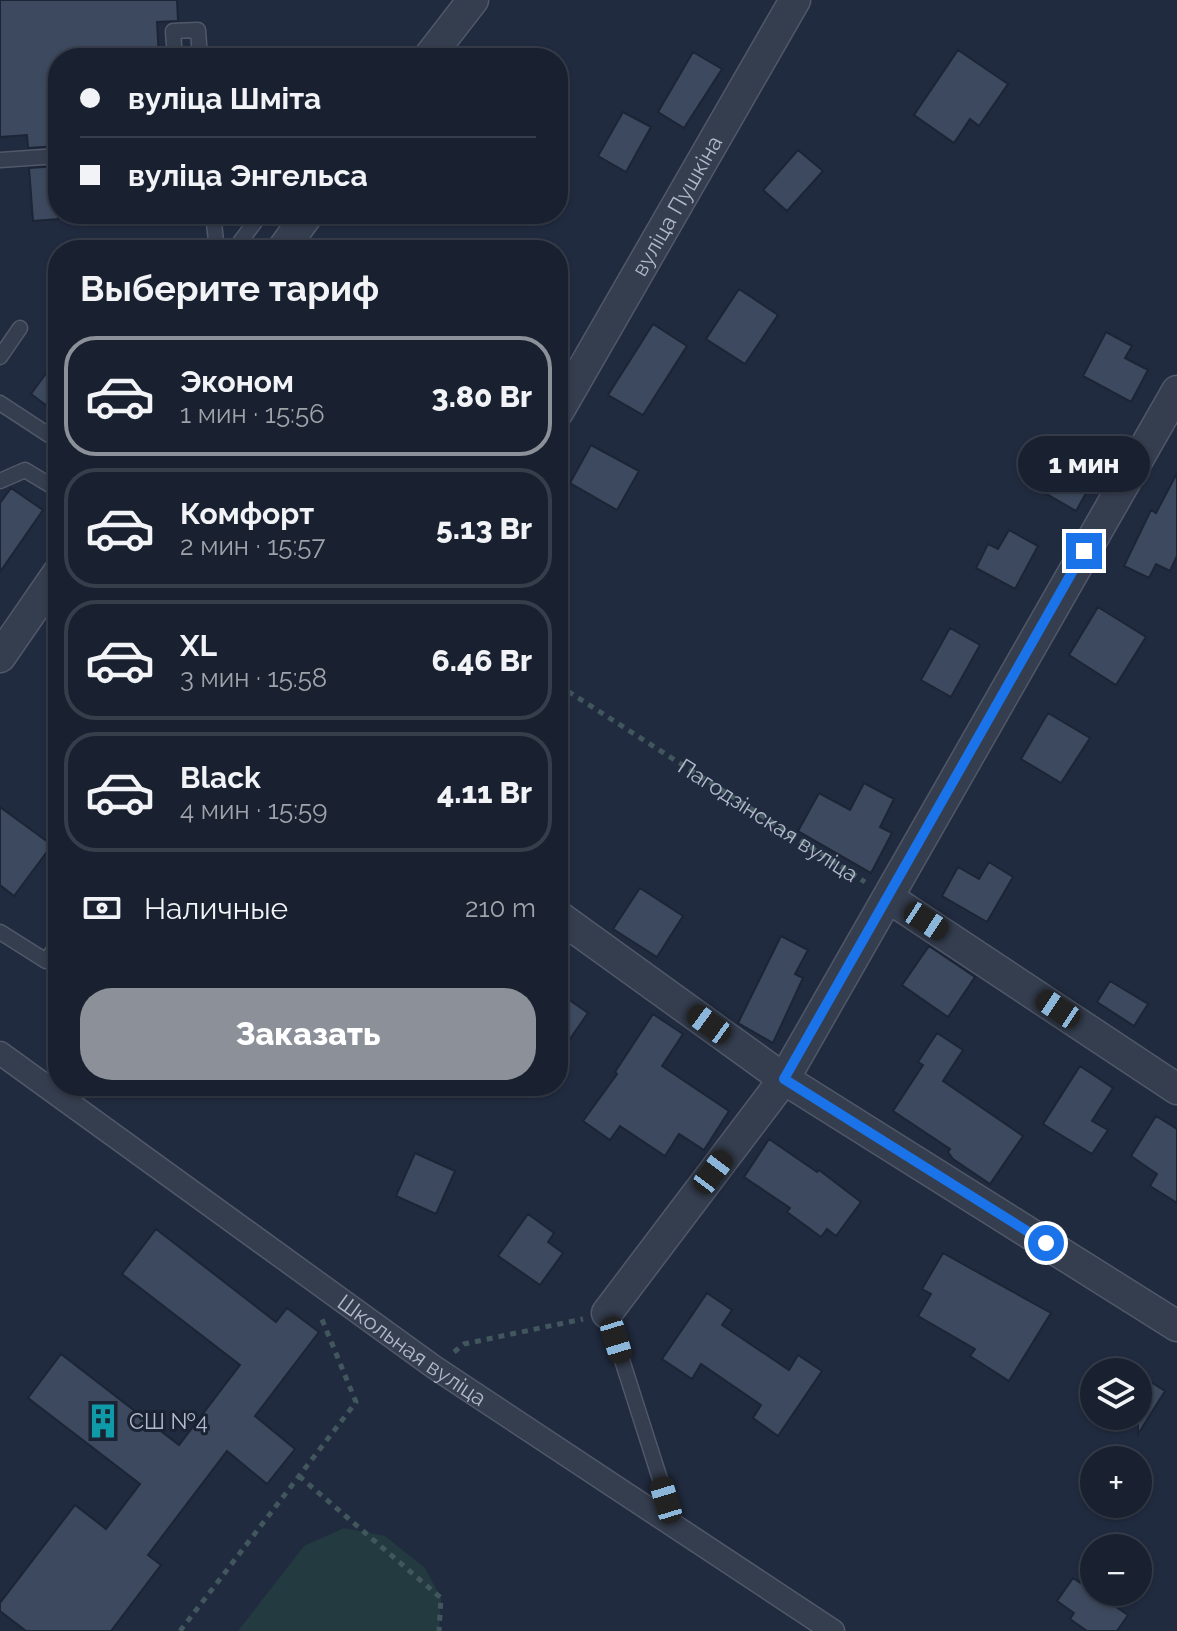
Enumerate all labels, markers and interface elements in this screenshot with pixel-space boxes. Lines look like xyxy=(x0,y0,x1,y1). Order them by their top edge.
text: вуліца Шміта xyxy=(128,81,321,116)
street label: вуліца Пушкіна xyxy=(626,131,727,281)
text: вуліца Энгельса xyxy=(128,158,368,193)
text: Выберите тариф xyxy=(80,267,379,309)
icon: car xyxy=(84,360,156,432)
text: Эконом xyxy=(180,364,294,399)
text: 3.80 Br xyxy=(432,379,532,414)
text: 1 мин · 15:56 xyxy=(180,399,325,429)
callout: 1 мин xyxy=(1018,435,1150,491)
text: 1 мин xyxy=(1049,449,1119,479)
icon: car xyxy=(84,492,156,564)
text: Комфорт xyxy=(180,496,314,531)
text: 5.13 Br xyxy=(436,511,532,546)
text: 2 мин · 15:57 xyxy=(180,531,325,561)
route end xyxy=(1066,533,1102,569)
icon: car xyxy=(84,624,156,696)
text: XL xyxy=(180,628,217,663)
text: 6.46 Br xyxy=(432,643,532,678)
text: 3 мин · 15:58 xyxy=(180,663,327,693)
street label: Пагодзінская вуліца xyxy=(674,753,863,887)
icon: car xyxy=(84,756,156,828)
text: Black xyxy=(180,760,261,795)
text: 4.11 Br xyxy=(437,775,532,810)
text: 4 мин · 15:59 xyxy=(180,795,327,825)
icon: cash xyxy=(80,886,124,930)
text: Наличные xyxy=(144,891,288,926)
text: 210 m xyxy=(465,893,536,923)
car xyxy=(899,898,953,944)
car xyxy=(1031,986,1085,1032)
button: Заказать xyxy=(80,988,536,1080)
car xyxy=(683,1000,735,1048)
car xyxy=(689,1146,737,1198)
route start xyxy=(1028,1225,1064,1261)
street label: Школьная вуліца xyxy=(333,1289,491,1411)
car xyxy=(598,1314,634,1366)
map controls xyxy=(1080,1358,1152,1606)
button: layers xyxy=(1080,1358,1152,1430)
building icon: СШ №4 xyxy=(84,1402,122,1440)
place label: СШ №4 xyxy=(129,1408,208,1434)
button: + xyxy=(1080,1446,1152,1518)
car xyxy=(648,1474,684,1526)
button: − xyxy=(1080,1534,1152,1606)

